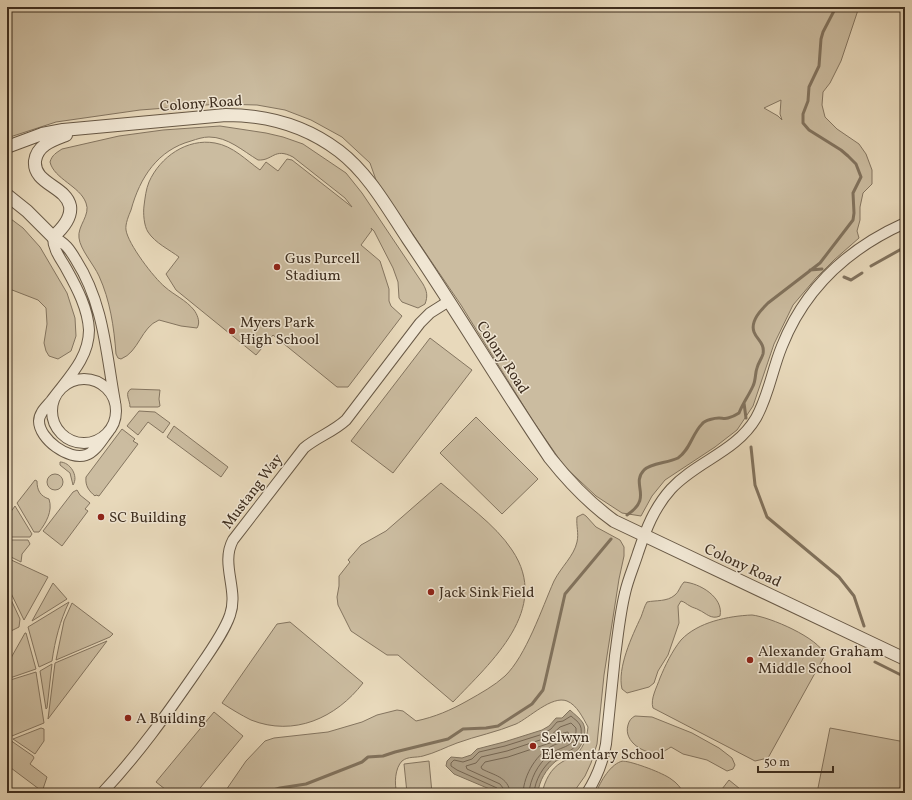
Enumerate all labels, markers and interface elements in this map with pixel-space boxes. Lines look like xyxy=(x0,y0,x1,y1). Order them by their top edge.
street label: Colony Road xyxy=(159,91,243,118)
place label: Gus Purcell Stadium xyxy=(285,249,360,287)
marker: Gus Purcell Stadium xyxy=(272,262,282,272)
place label: Myers Park High School xyxy=(240,313,319,351)
street label: Colony Road xyxy=(470,317,533,398)
marker: Myers Park High School xyxy=(227,326,237,336)
street label: Mustang Way xyxy=(218,450,289,534)
place label: SC Building xyxy=(109,508,187,529)
marker: SC Building xyxy=(96,512,106,522)
street label: Colony Road xyxy=(700,539,784,593)
place label: Jack Sink Field xyxy=(439,583,534,604)
marker: Jack Sink Field xyxy=(426,587,436,597)
place label: Alexander Graham Middle School xyxy=(758,642,884,680)
marker: Alexander Graham Middle School xyxy=(745,655,755,665)
place label: A Building xyxy=(136,709,206,730)
marker: A Building xyxy=(123,713,133,723)
place label: Selwyn Elementary School xyxy=(541,728,664,766)
marker: Selwyn Elementary School xyxy=(528,741,538,751)
scale bar xyxy=(758,748,833,774)
text: 50 m xyxy=(764,755,790,771)

